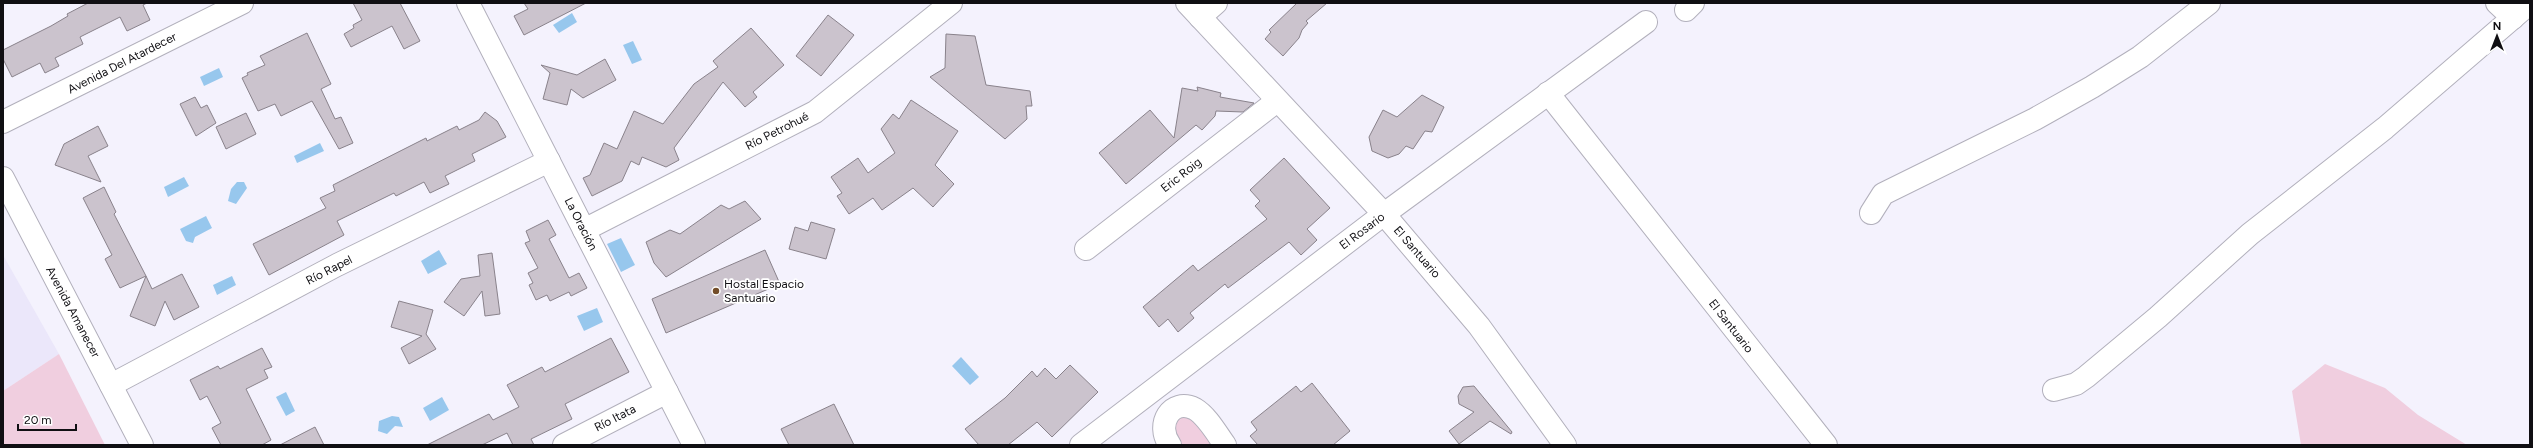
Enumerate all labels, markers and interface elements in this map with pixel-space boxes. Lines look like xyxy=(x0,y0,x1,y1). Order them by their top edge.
north arrow xyxy=(2477,16,2517,56)
text: N xyxy=(2493,20,2501,33)
street label: Avenida Del Atardecer xyxy=(65,29,179,97)
street label: Río Petrohué xyxy=(743,109,811,153)
street label: Eric Roig xyxy=(1158,155,1204,195)
street label: La Oración xyxy=(562,195,600,253)
street label: El Rosario xyxy=(1337,210,1387,252)
street label: El Santuario xyxy=(1391,223,1443,281)
street label: Río Rapel xyxy=(303,252,355,288)
street label: Avenida Amanecer xyxy=(43,264,103,360)
place label: Hostal Espacio Santuario xyxy=(724,277,804,305)
marker: Hostal Espacio Santuario xyxy=(711,286,721,296)
street label: El Santuario xyxy=(1706,296,1756,356)
street label: Río Itata xyxy=(592,402,638,434)
scale bar xyxy=(18,406,76,432)
text: 20 m xyxy=(24,413,52,427)

